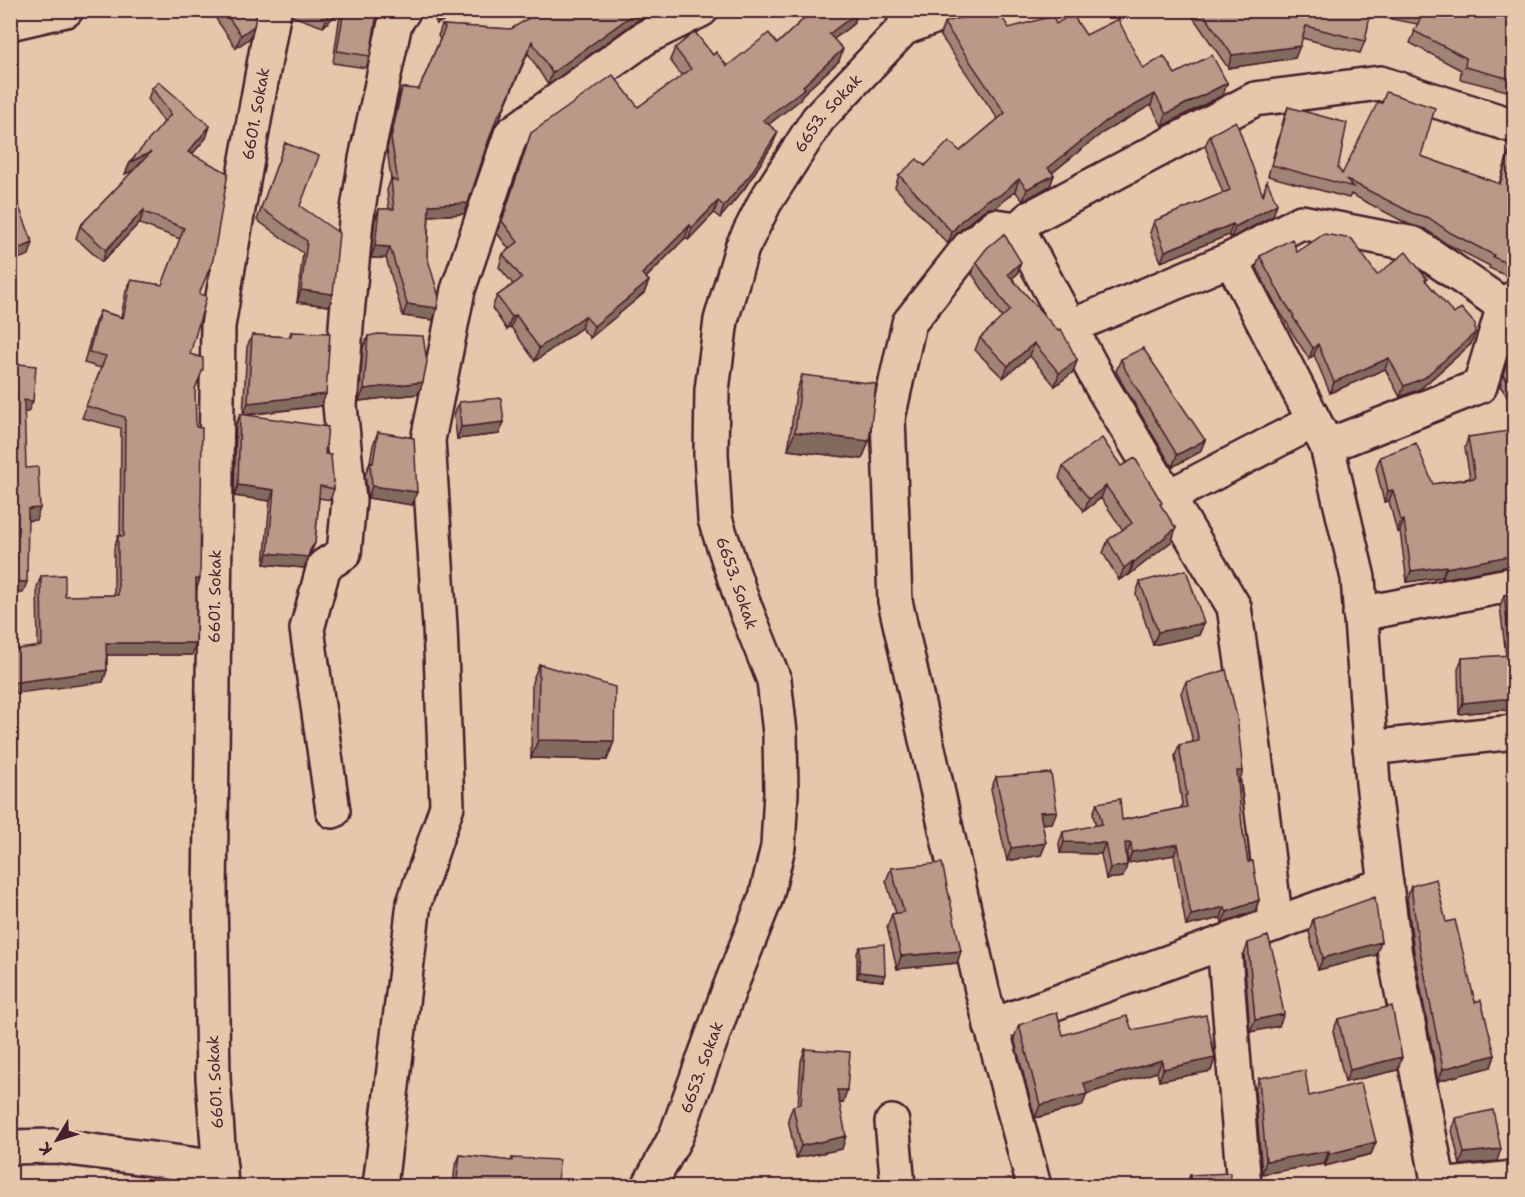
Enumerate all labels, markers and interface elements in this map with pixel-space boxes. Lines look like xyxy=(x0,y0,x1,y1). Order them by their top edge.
street label: 6601. Sokak xyxy=(237,66,274,162)
street label: 6653. Sokak xyxy=(789,69,866,156)
street label: 6653. Sokak xyxy=(711,534,763,632)
street label: 6601. Sokak xyxy=(203,549,225,643)
street label: 6653. Sokak xyxy=(675,1018,727,1116)
street label: 6601. Sokak xyxy=(202,1035,228,1129)
north arrow xyxy=(27,1110,87,1170)
text: K xyxy=(34,1138,57,1160)

